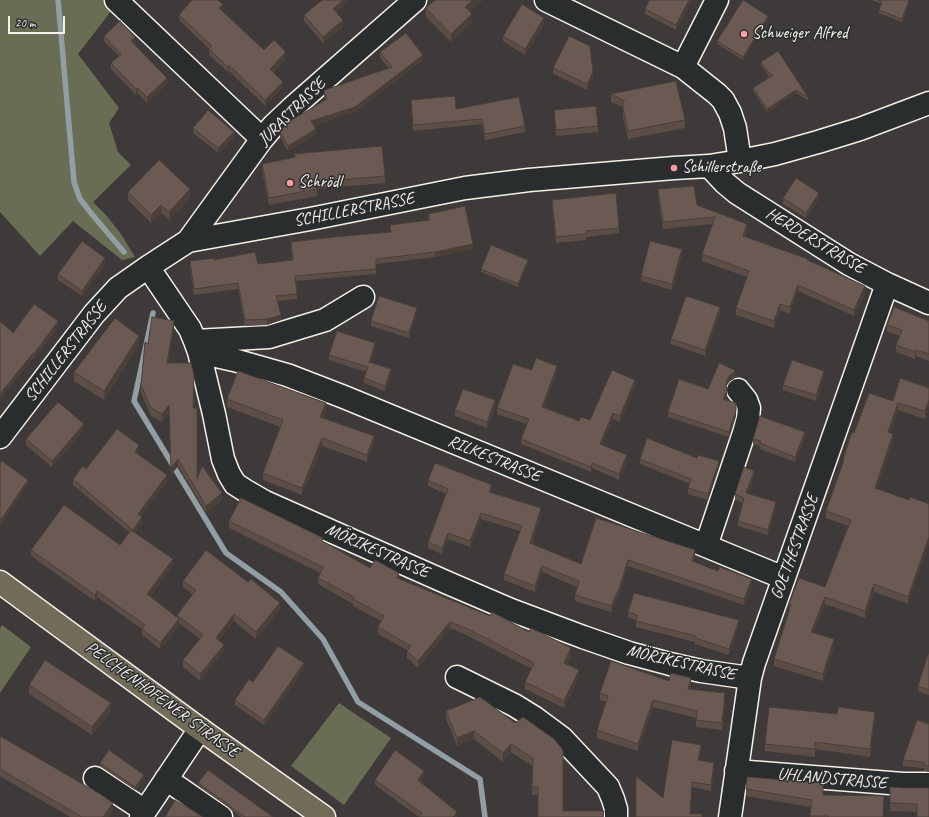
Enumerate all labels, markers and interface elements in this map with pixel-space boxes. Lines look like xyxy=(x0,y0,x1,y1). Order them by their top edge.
scale bar xyxy=(10,8,67,34)
text: 20 m xyxy=(15,15,35,31)
place label: Schweiger Alfred xyxy=(752,24,848,44)
marker: Schweiger Alfred xyxy=(739,29,749,39)
street label: JURASTRASSE xyxy=(254,74,330,150)
place label: Schillerstraße xyxy=(682,158,761,178)
marker: Schillerstraße xyxy=(669,163,679,173)
place label: Schrödl xyxy=(298,173,341,193)
marker: Schrödl xyxy=(285,178,295,188)
street label: SCHILLERSTRASSE xyxy=(292,188,416,232)
street label: HERDERSTRASSE xyxy=(762,203,868,279)
street label: SCHILLERSTRASSE xyxy=(20,298,112,406)
street label: RILKESTRASSE xyxy=(445,431,543,487)
street label: GOETHESTRASSE xyxy=(767,492,823,602)
street label: MÖRIKESTRASSE xyxy=(322,519,432,583)
street label: PELCHENHOFENER STRASSE xyxy=(81,638,243,762)
street label: MÖRIKESTRASSE xyxy=(625,641,737,685)
street label: UHLANDSTRASSE xyxy=(776,764,888,794)

